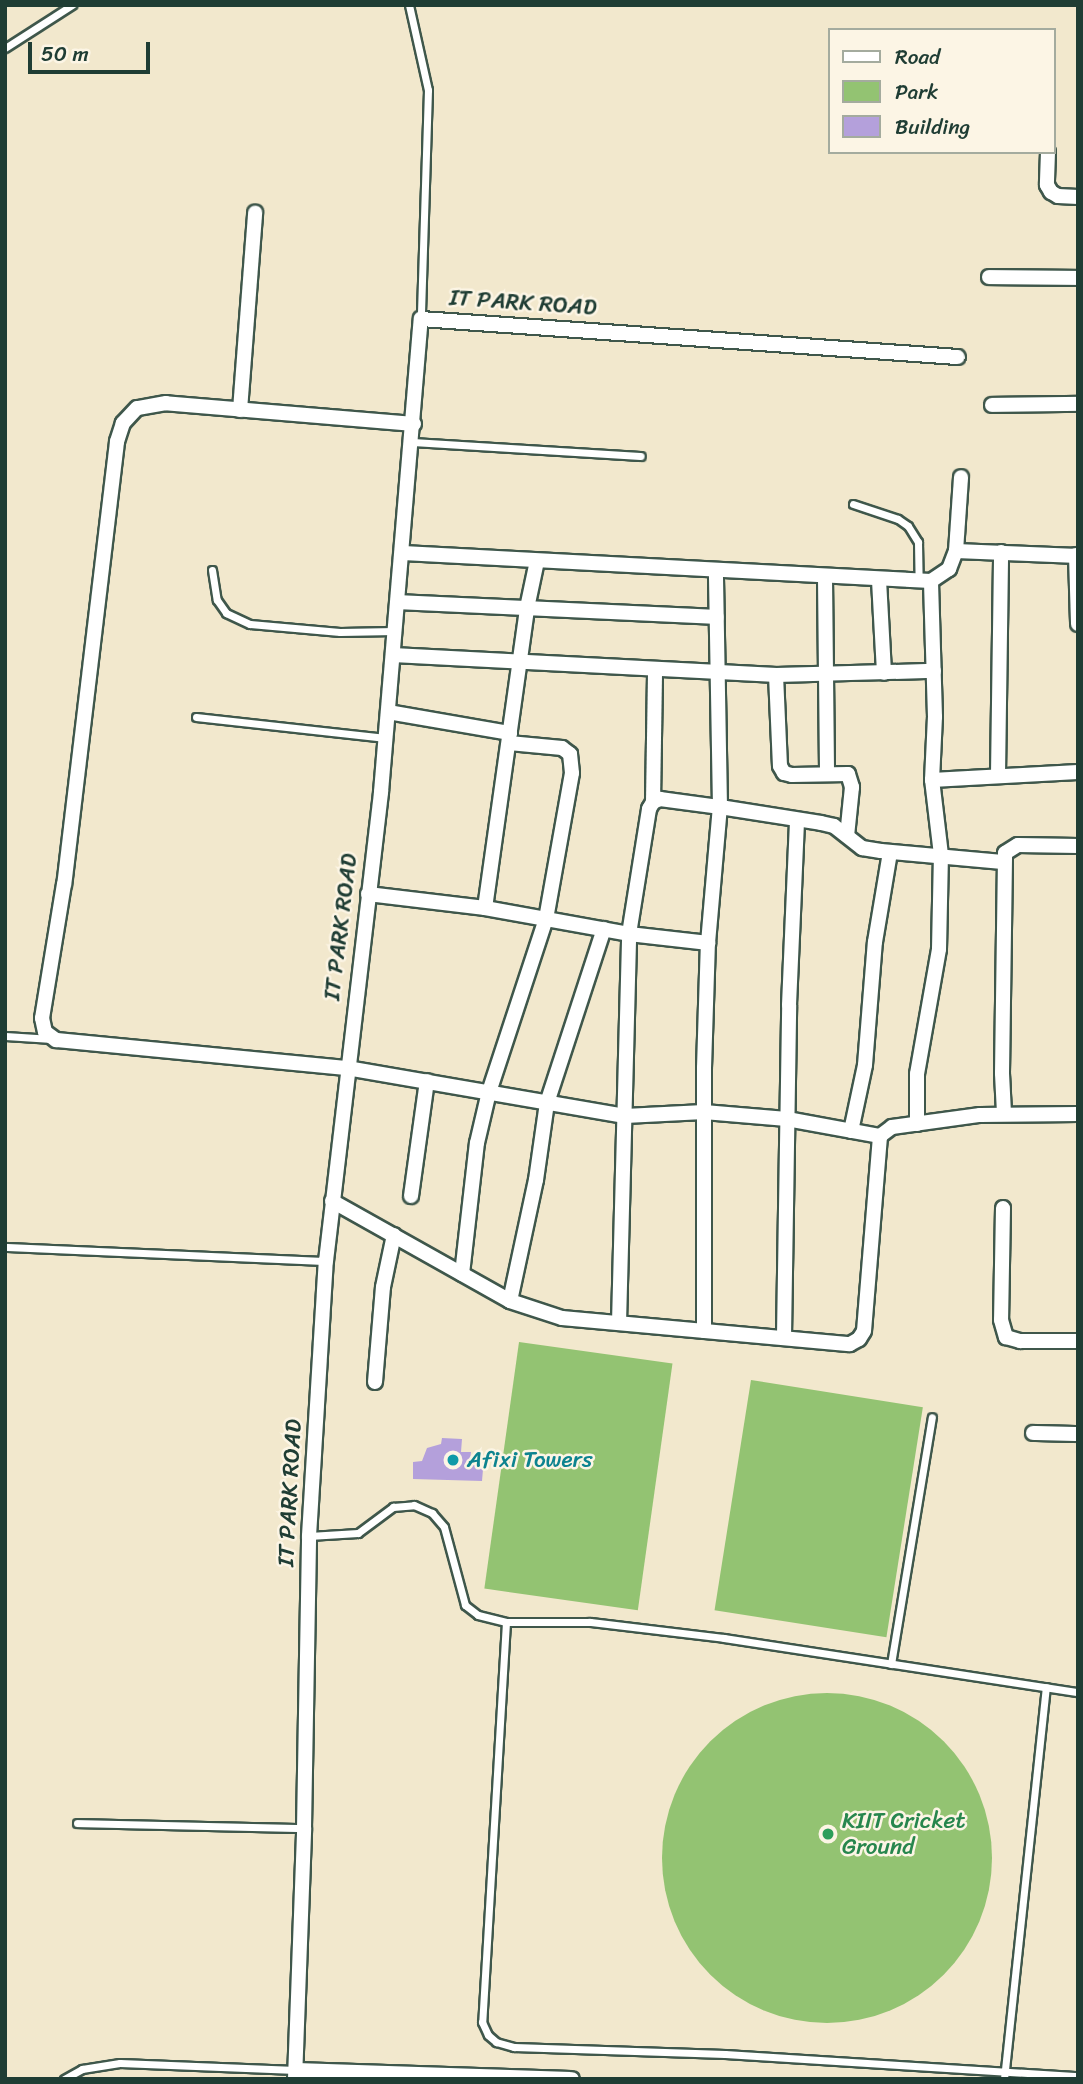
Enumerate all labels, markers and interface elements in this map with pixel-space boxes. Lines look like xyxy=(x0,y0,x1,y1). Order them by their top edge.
scale bar xyxy=(32,28,154,72)
legend xyxy=(828,28,1055,154)
text: 50 m xyxy=(41,35,89,73)
text: Road xyxy=(895,38,940,76)
text: Park xyxy=(895,73,938,111)
text: Building xyxy=(895,108,970,146)
street label: IT PARK ROAD xyxy=(449,284,597,322)
street label: IT PARK ROAD xyxy=(318,853,364,1001)
street label: IT PARK ROAD xyxy=(272,1419,308,1567)
place label: Afixi Towers xyxy=(467,1446,592,1474)
marker: Afixi Towers xyxy=(445,1452,461,1468)
place label: KIIT Cricket Ground xyxy=(842,1807,966,1861)
marker: KIIT Cricket Ground xyxy=(820,1826,836,1842)

